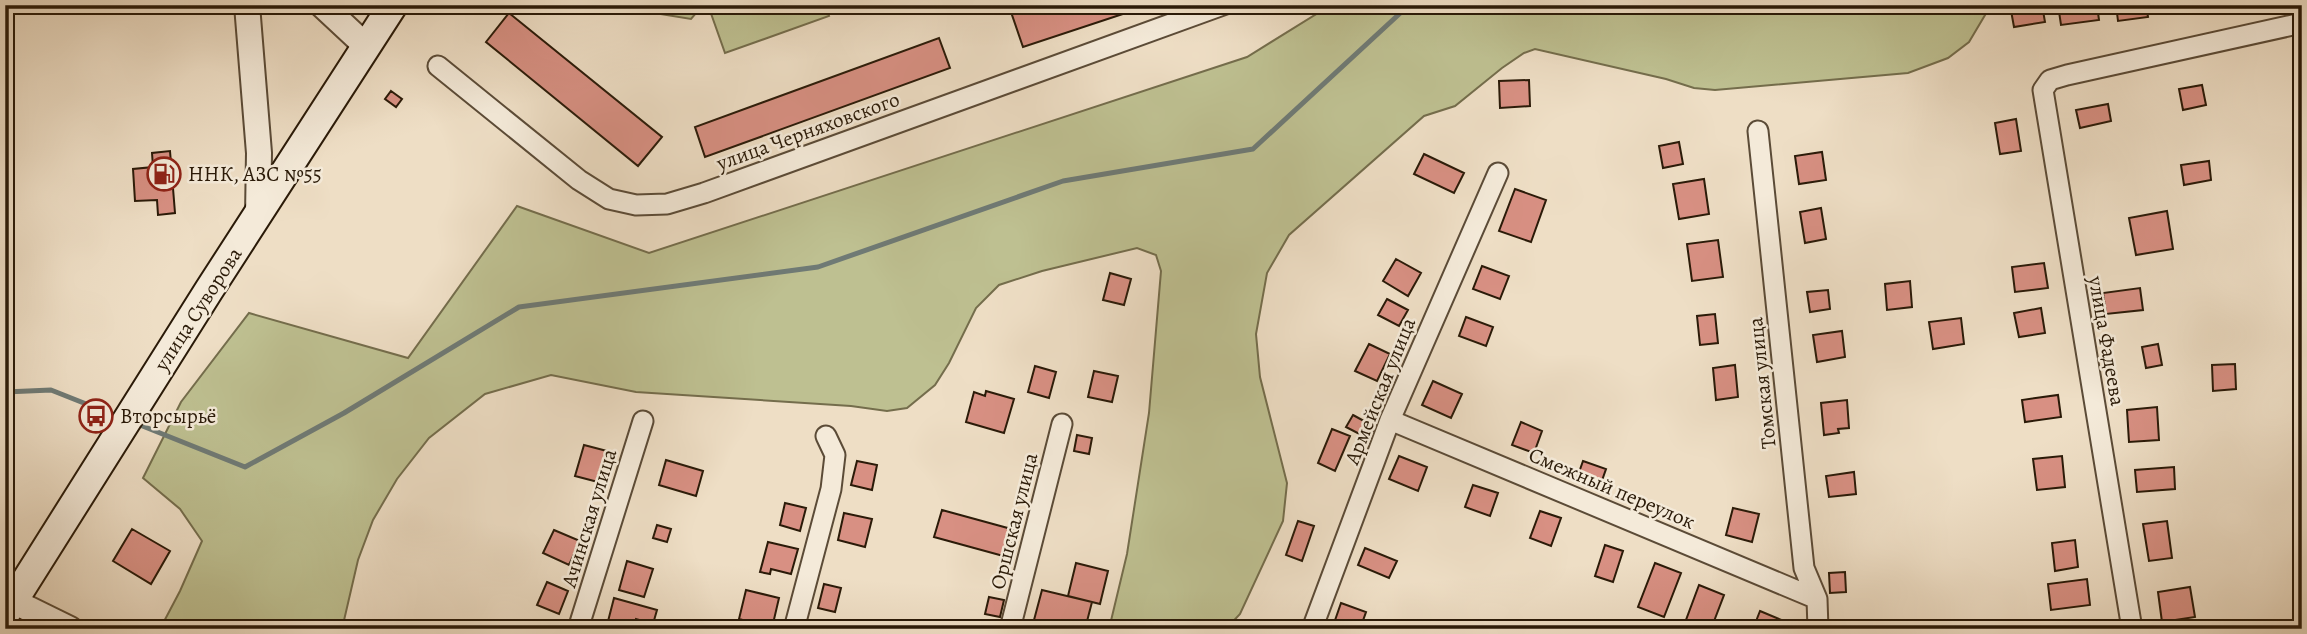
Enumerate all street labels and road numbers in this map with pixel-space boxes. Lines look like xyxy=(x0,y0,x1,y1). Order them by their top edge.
street label: улица Черняховского xyxy=(712,85,903,177)
street label: улица Суворова xyxy=(147,242,249,377)
street label: улица Фадеева xyxy=(2082,273,2132,408)
street label: Армейская улица xyxy=(1337,313,1422,469)
street label: Томская улица xyxy=(1741,316,1783,450)
street label: Смежный переулок xyxy=(1525,440,1700,536)
street label: Ачинская улица xyxy=(554,445,623,592)
street label: Оршская улица xyxy=(983,449,1045,592)

